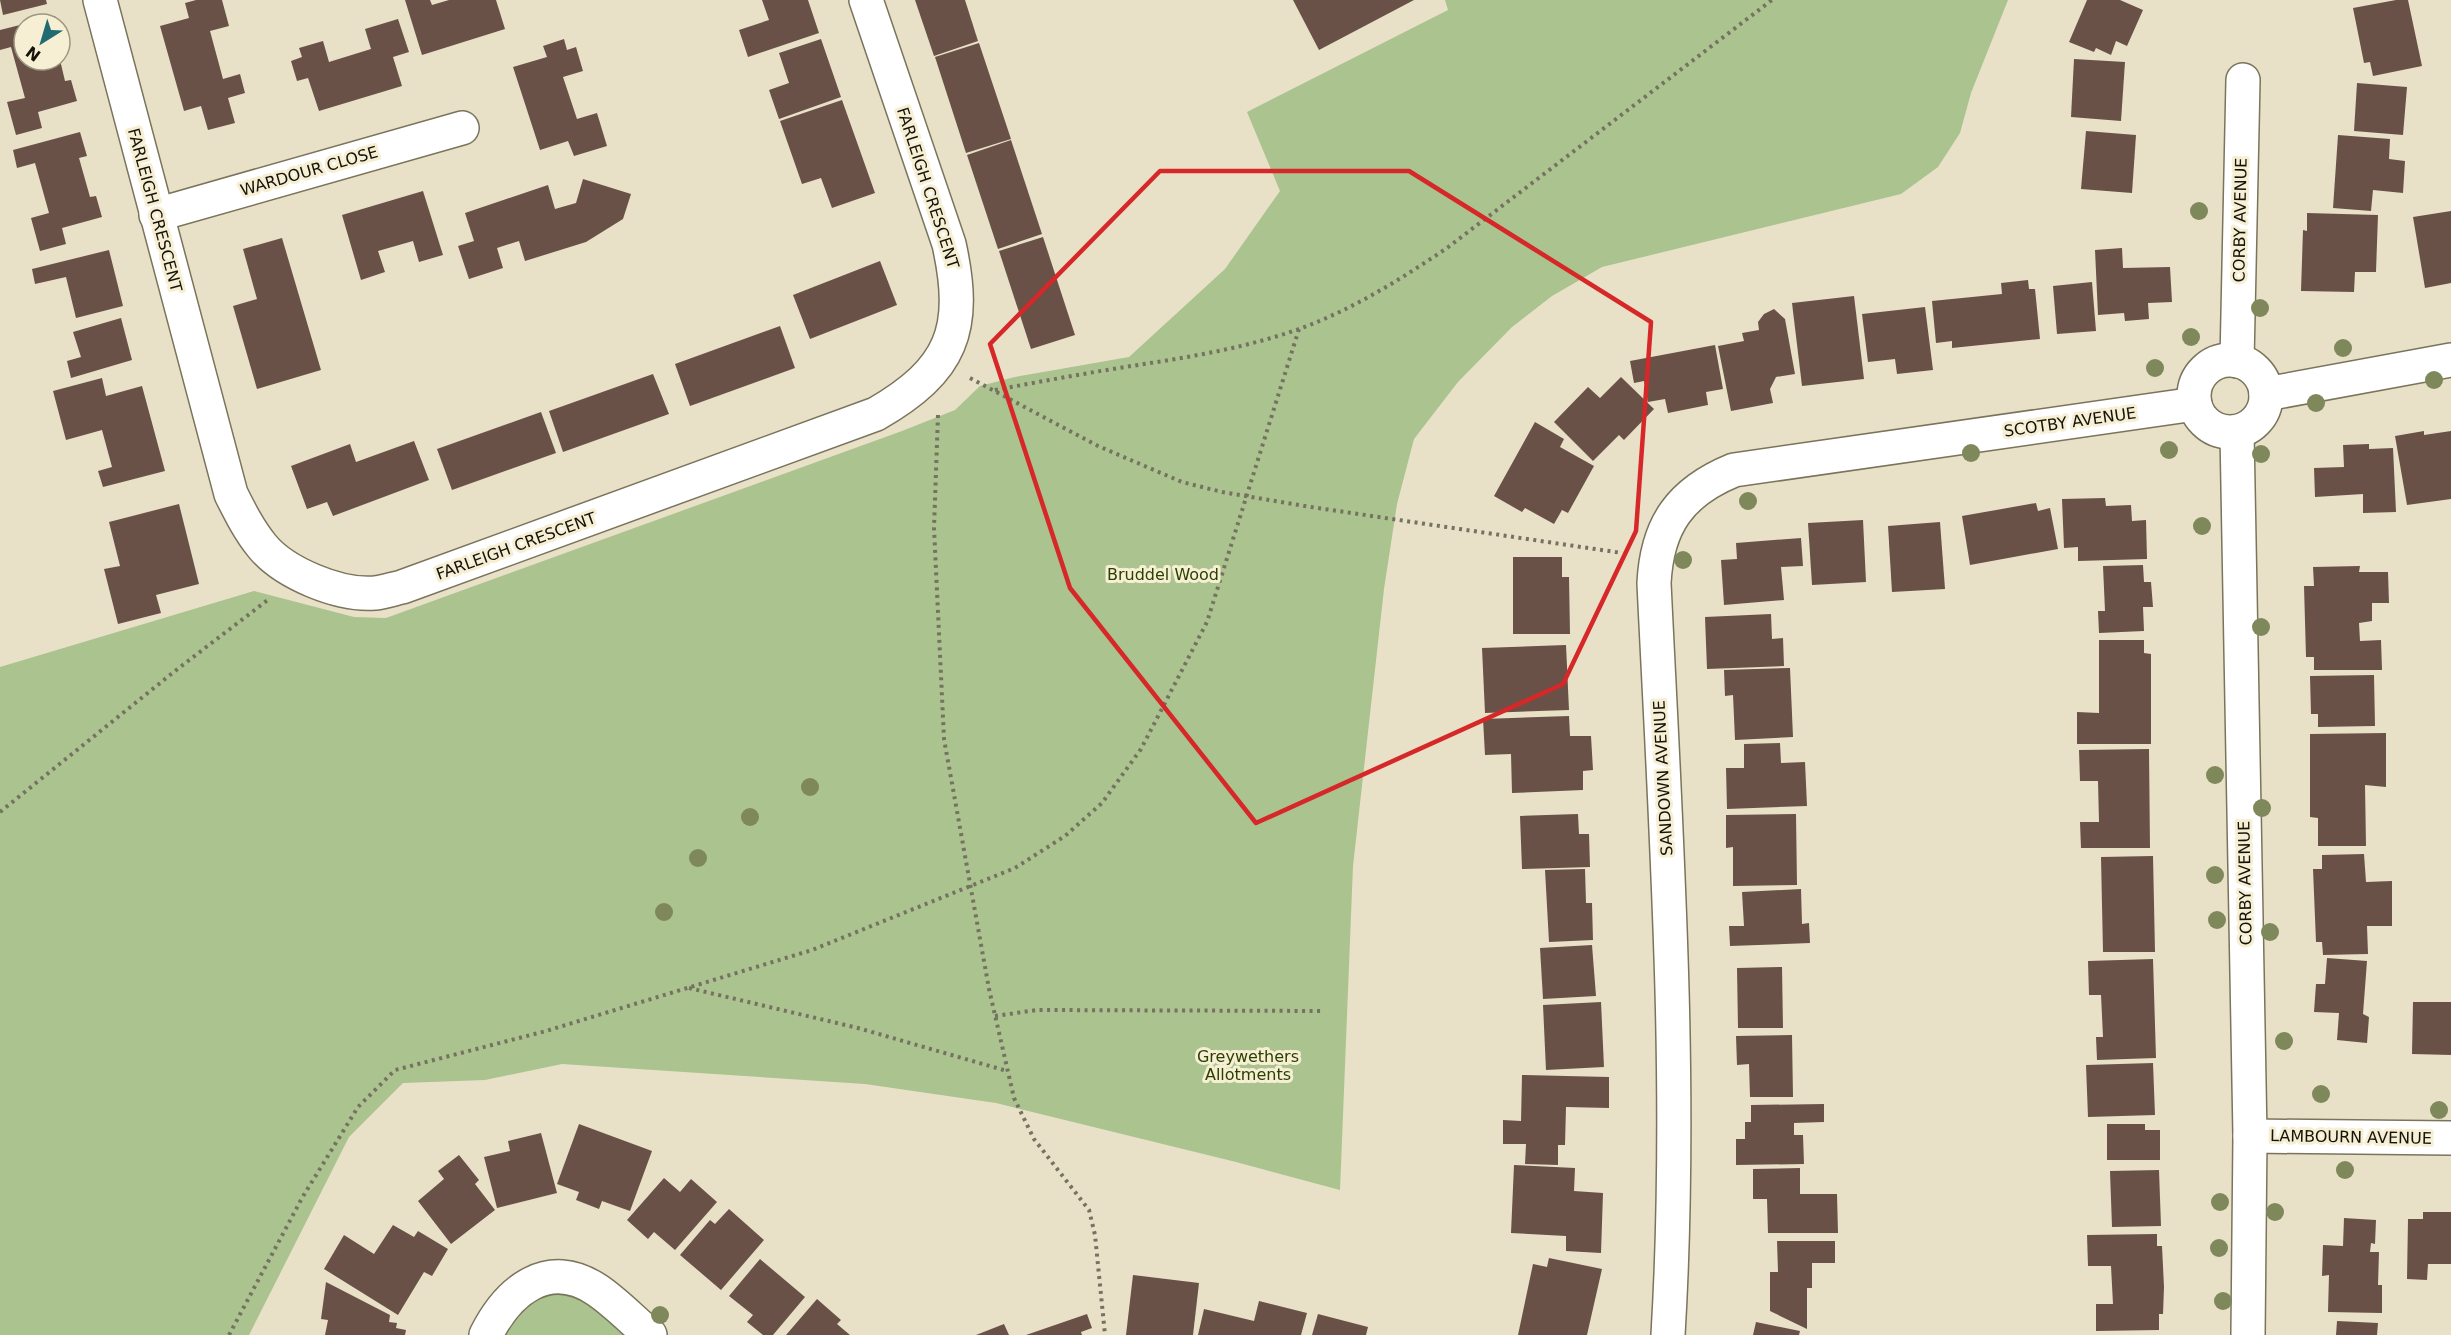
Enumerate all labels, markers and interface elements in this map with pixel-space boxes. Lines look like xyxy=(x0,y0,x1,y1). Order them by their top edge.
north arrow xyxy=(12,12,72,72)
text: N xyxy=(22,42,44,65)
street label: FARLEIGH CRESCENT xyxy=(893,105,963,271)
street label: FARLEIGH CRESCENT xyxy=(124,126,186,294)
street label: WARDOUR CLOSE xyxy=(238,142,380,200)
street label: CORBY AVENUE xyxy=(2229,158,2251,282)
street label: SCOTBY AVENUE xyxy=(2003,403,2137,441)
street label: FARLEIGH CRESCENT xyxy=(434,508,599,584)
park label: Bruddel Wood xyxy=(1107,565,1219,584)
street label: SANDOWN AVENUE xyxy=(1649,700,1677,856)
street label: CORBY AVENUE xyxy=(2234,821,2256,945)
park label: Greywethers Allotments xyxy=(1197,1047,1299,1084)
street label: LAMBOURN AVENUE xyxy=(2270,1126,2432,1148)

